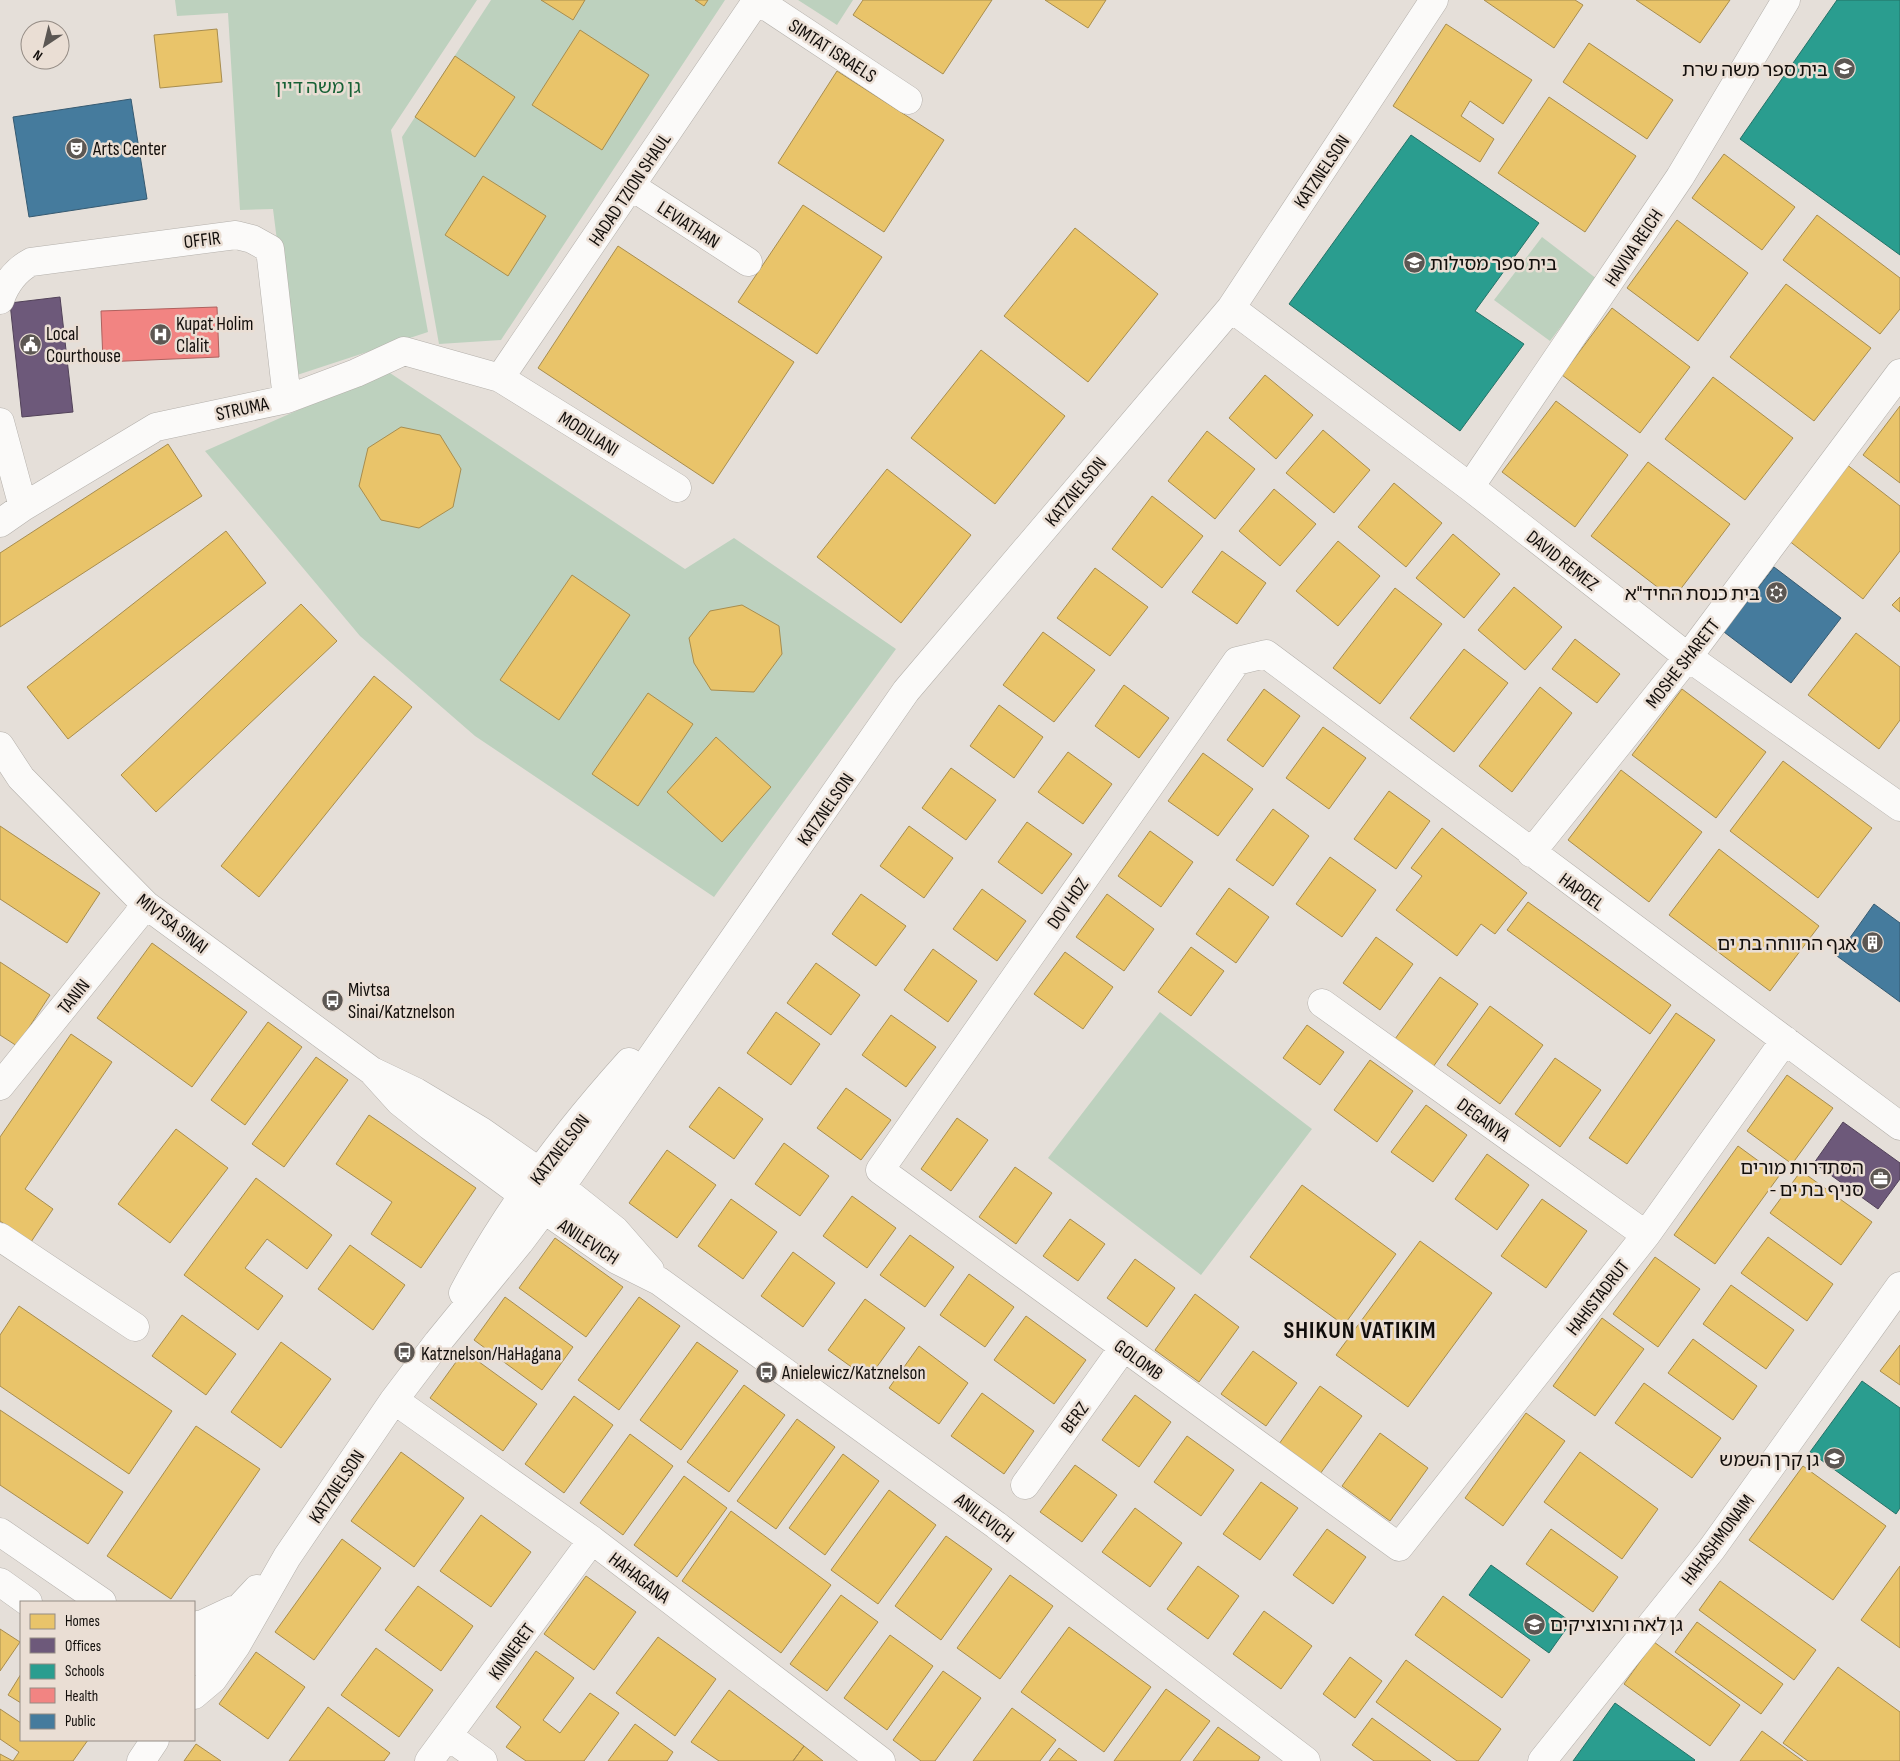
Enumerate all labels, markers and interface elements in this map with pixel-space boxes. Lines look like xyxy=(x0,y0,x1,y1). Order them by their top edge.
street label: SIMTAT ISRAELS xyxy=(784,14,880,88)
north arrow xyxy=(20,20,70,70)
text: N xyxy=(30,46,46,64)
school or university icon: בית ספר משה שרת xyxy=(1832,57,1856,81)
place label: בית ספר משה שרת xyxy=(1682,59,1828,82)
park label: גן משה דיין xyxy=(275,76,361,99)
street label: HADAD TZION SHAUL xyxy=(584,129,676,251)
street label: KATZNELSON xyxy=(1289,131,1355,213)
theatre icon: Arts Center xyxy=(65,136,89,160)
place label: Arts Center xyxy=(92,138,167,161)
street label: LEVIATHAN xyxy=(653,197,724,254)
street label: HAVIVA REICH xyxy=(1600,205,1668,291)
street label: OFFIR xyxy=(182,227,222,254)
school or university icon: בית ספר מסילות xyxy=(1402,251,1426,275)
place label: בית ספר מסילות xyxy=(1430,253,1557,276)
place label: Kupat Holim Clalit xyxy=(176,313,253,358)
hospital icon: Kupat Holim Clalit xyxy=(148,322,172,346)
place label: Local Courthouse xyxy=(46,323,121,368)
public building icon: Local Courthouse xyxy=(18,332,42,356)
street label: STRUMA xyxy=(214,393,272,426)
street label: MODILIANI xyxy=(554,407,622,462)
street label: KATZNELSON xyxy=(1041,453,1112,531)
street label: DAVID REMEZ xyxy=(1521,526,1603,596)
synagogue icon: בית כנסת החיד"א xyxy=(1764,581,1788,605)
place label: בית כנסת החיד"א xyxy=(1625,583,1760,606)
street label: MOSHE SHARETT xyxy=(1641,614,1725,713)
street label: KATZNELSON xyxy=(793,769,860,851)
street label: HAPOEL xyxy=(1554,868,1608,916)
street label: DOV HOZ xyxy=(1042,874,1094,934)
street label: MIVTSA SINAI xyxy=(132,889,212,959)
building icon: אגף הרווחה בת ים xyxy=(1861,931,1885,955)
place label: אגף הרווחה בת ים xyxy=(1717,933,1857,956)
street label: TANIN xyxy=(53,975,95,1019)
place label: Mivtsa Sinai/Katznelson xyxy=(348,979,455,1024)
bus stop icon: Mivtsa Sinai/Katznelson xyxy=(320,988,344,1012)
street label: DEGANYA xyxy=(1452,1093,1515,1148)
street label: KATZNELSON xyxy=(525,1110,595,1190)
place label: הסתדרות מורים - סניף בת ים xyxy=(1740,1157,1864,1202)
office icon: הסתדרות מורים - סניף בת ים xyxy=(1868,1166,1892,1190)
street label: ANILEVICH xyxy=(553,1214,623,1270)
street label: HAHISTADRUT xyxy=(1562,1255,1635,1340)
district label: SHIKUN VATIKIM xyxy=(1283,1316,1437,1345)
street label: GOLOMB xyxy=(1109,1335,1167,1386)
bus stop icon: Katznelson/HaHagana xyxy=(393,1341,417,1365)
place label: Katznelson/HaHagana xyxy=(421,1343,561,1366)
bus stop icon: Anielewicz/Katznelson xyxy=(754,1360,778,1384)
place label: Anielewicz/Katznelson xyxy=(781,1362,926,1385)
street label: BERZ xyxy=(1056,1398,1094,1438)
street label: KATZNELSON xyxy=(304,1446,370,1528)
school or university icon: גן קרן השמש xyxy=(1823,1447,1847,1471)
place label: גן קרן השמש xyxy=(1719,1449,1819,1472)
street label: ANILEVICH xyxy=(949,1488,1018,1548)
street label: HAHASHMONAIM xyxy=(1677,1490,1760,1590)
street label: HAHAGANA xyxy=(604,1548,675,1609)
legend xyxy=(20,1601,195,1741)
text: Homes xyxy=(65,1612,100,1631)
school or university icon: גן לאה והצוציקים xyxy=(1522,1612,1546,1636)
place label: גן לאה והצוציקים xyxy=(1550,1614,1683,1637)
street label: KINNERET xyxy=(484,1619,540,1684)
text: Offices xyxy=(65,1637,101,1656)
text: Schools xyxy=(65,1662,104,1681)
text: Health xyxy=(65,1687,98,1706)
text: Public xyxy=(65,1712,96,1731)

